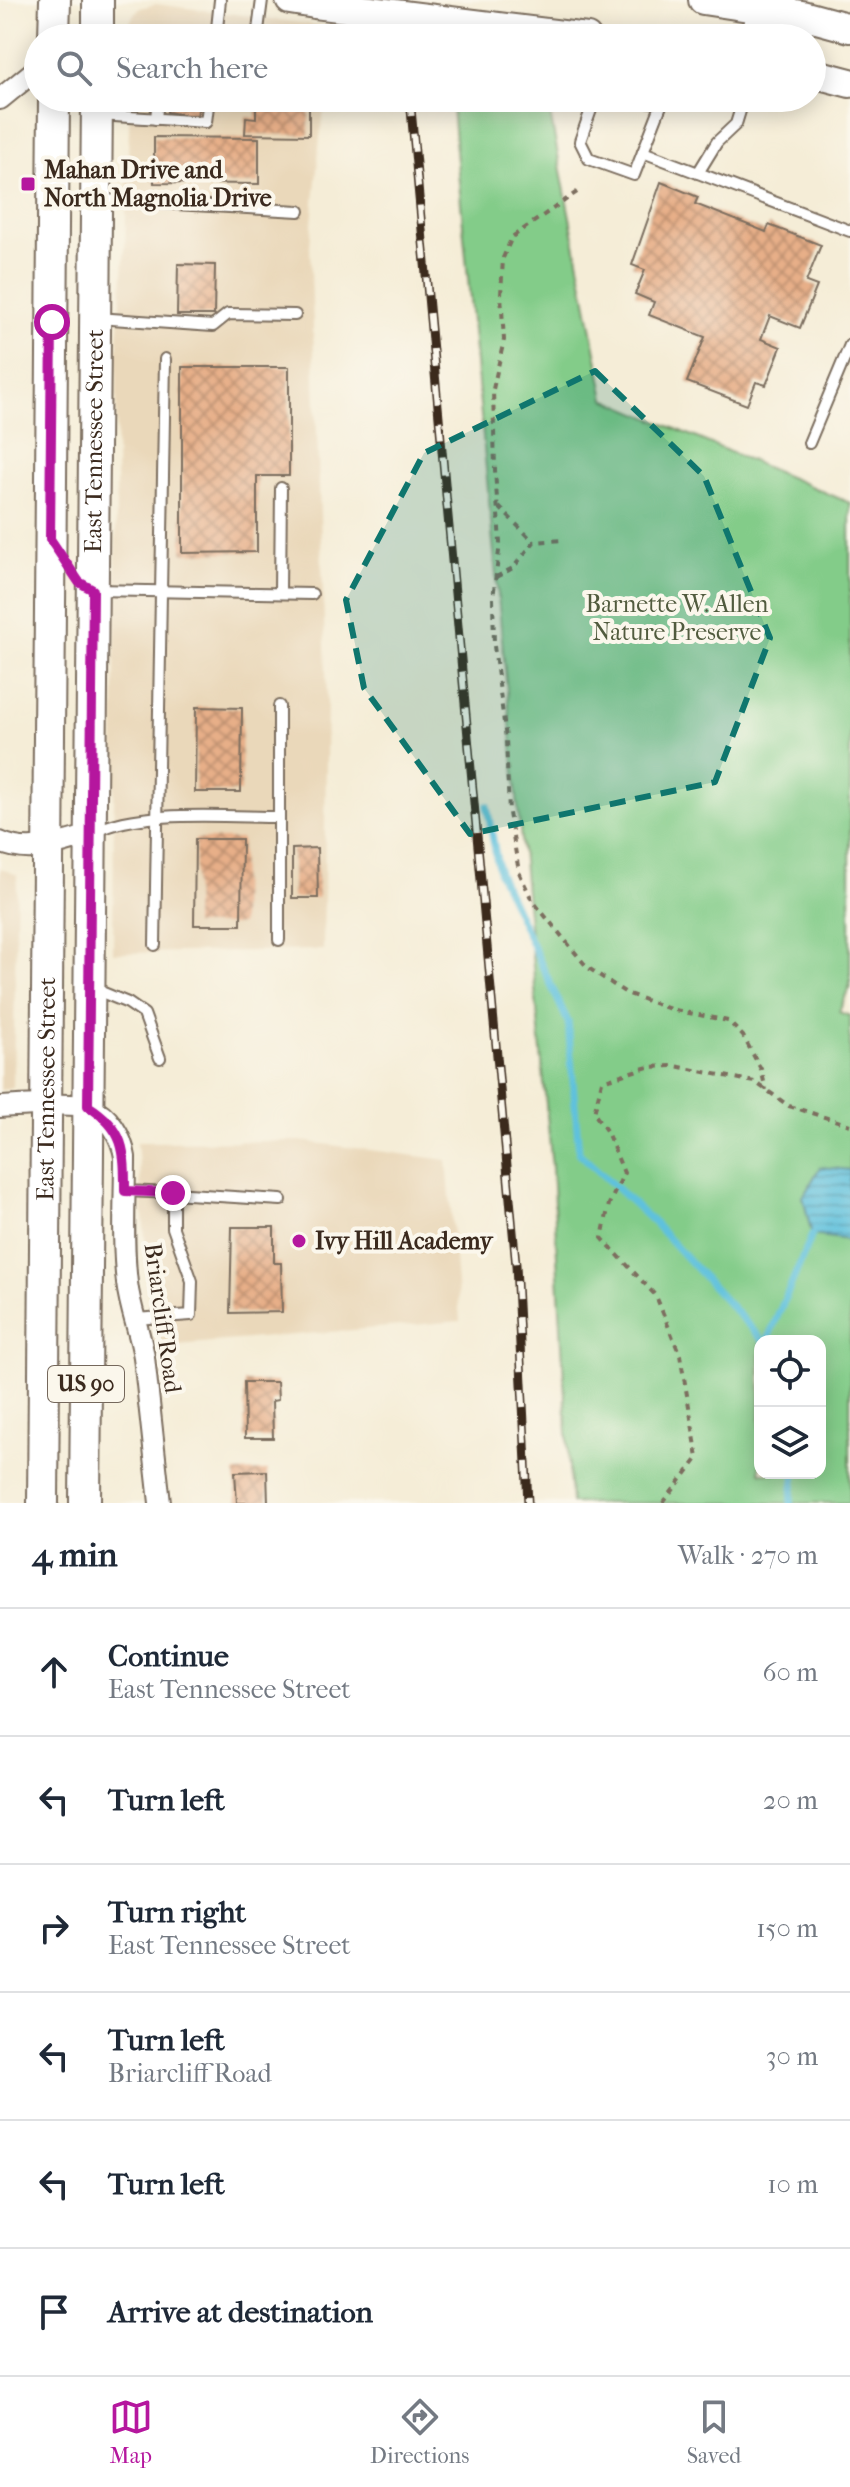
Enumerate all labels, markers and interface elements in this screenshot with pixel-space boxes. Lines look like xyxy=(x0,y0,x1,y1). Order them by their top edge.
search box xyxy=(24,24,826,112)
icon: search xyxy=(52,46,96,90)
text: Search here xyxy=(116,51,268,86)
place label: Mahan Drive and North Magnolia Drive xyxy=(44,156,272,212)
marker: Mahan Drive and North Magnolia Drive xyxy=(19,175,37,193)
route start xyxy=(34,304,70,340)
street label: East Tennessee Street xyxy=(79,328,109,553)
park label: Barnette W. Allen Nature Preserve xyxy=(586,590,769,646)
street label: East Tennessee Street xyxy=(31,976,61,1201)
route end xyxy=(155,1175,191,1211)
place label: Ivy Hill Academy xyxy=(315,1227,494,1255)
marker: Ivy Hill Academy xyxy=(290,1232,308,1250)
street label: Briarcliff Road xyxy=(139,1241,188,1396)
map controls xyxy=(754,1335,826,1479)
button: locate xyxy=(754,1335,826,1407)
road number: US 90 xyxy=(48,1366,124,1402)
button: layers xyxy=(754,1407,826,1479)
text: 4 min xyxy=(32,1535,117,1575)
text: Walk · 270 m xyxy=(678,1540,818,1571)
text: Continue xyxy=(108,1639,229,1674)
icon: ahead xyxy=(32,1650,76,1694)
text: 60 m xyxy=(762,1657,818,1688)
text: East Tennessee Street xyxy=(108,1674,351,1705)
icon: left xyxy=(32,1778,76,1822)
text: Turn left xyxy=(108,1783,225,1818)
text: 20 m xyxy=(763,1785,818,1816)
text: Turn right xyxy=(108,1895,246,1930)
icon: right xyxy=(32,1906,76,1950)
text: 150 m xyxy=(756,1913,818,1944)
text: East Tennessee Street xyxy=(108,1930,351,1961)
text: Turn left xyxy=(108,2023,225,2058)
icon: left xyxy=(32,2034,76,2078)
text: 30 m xyxy=(766,2041,818,2072)
text: Briarcliff Road xyxy=(108,2058,272,2089)
icon: left xyxy=(32,2162,76,2206)
text: Turn left xyxy=(108,2167,225,2202)
text: 10 m xyxy=(767,2169,818,2200)
icon: arrive xyxy=(32,2290,76,2334)
text: Arrive at destination xyxy=(108,2295,373,2330)
tab: Map xyxy=(109,2395,153,2469)
tab: Directions xyxy=(370,2395,469,2469)
tab: Saved xyxy=(687,2395,741,2469)

